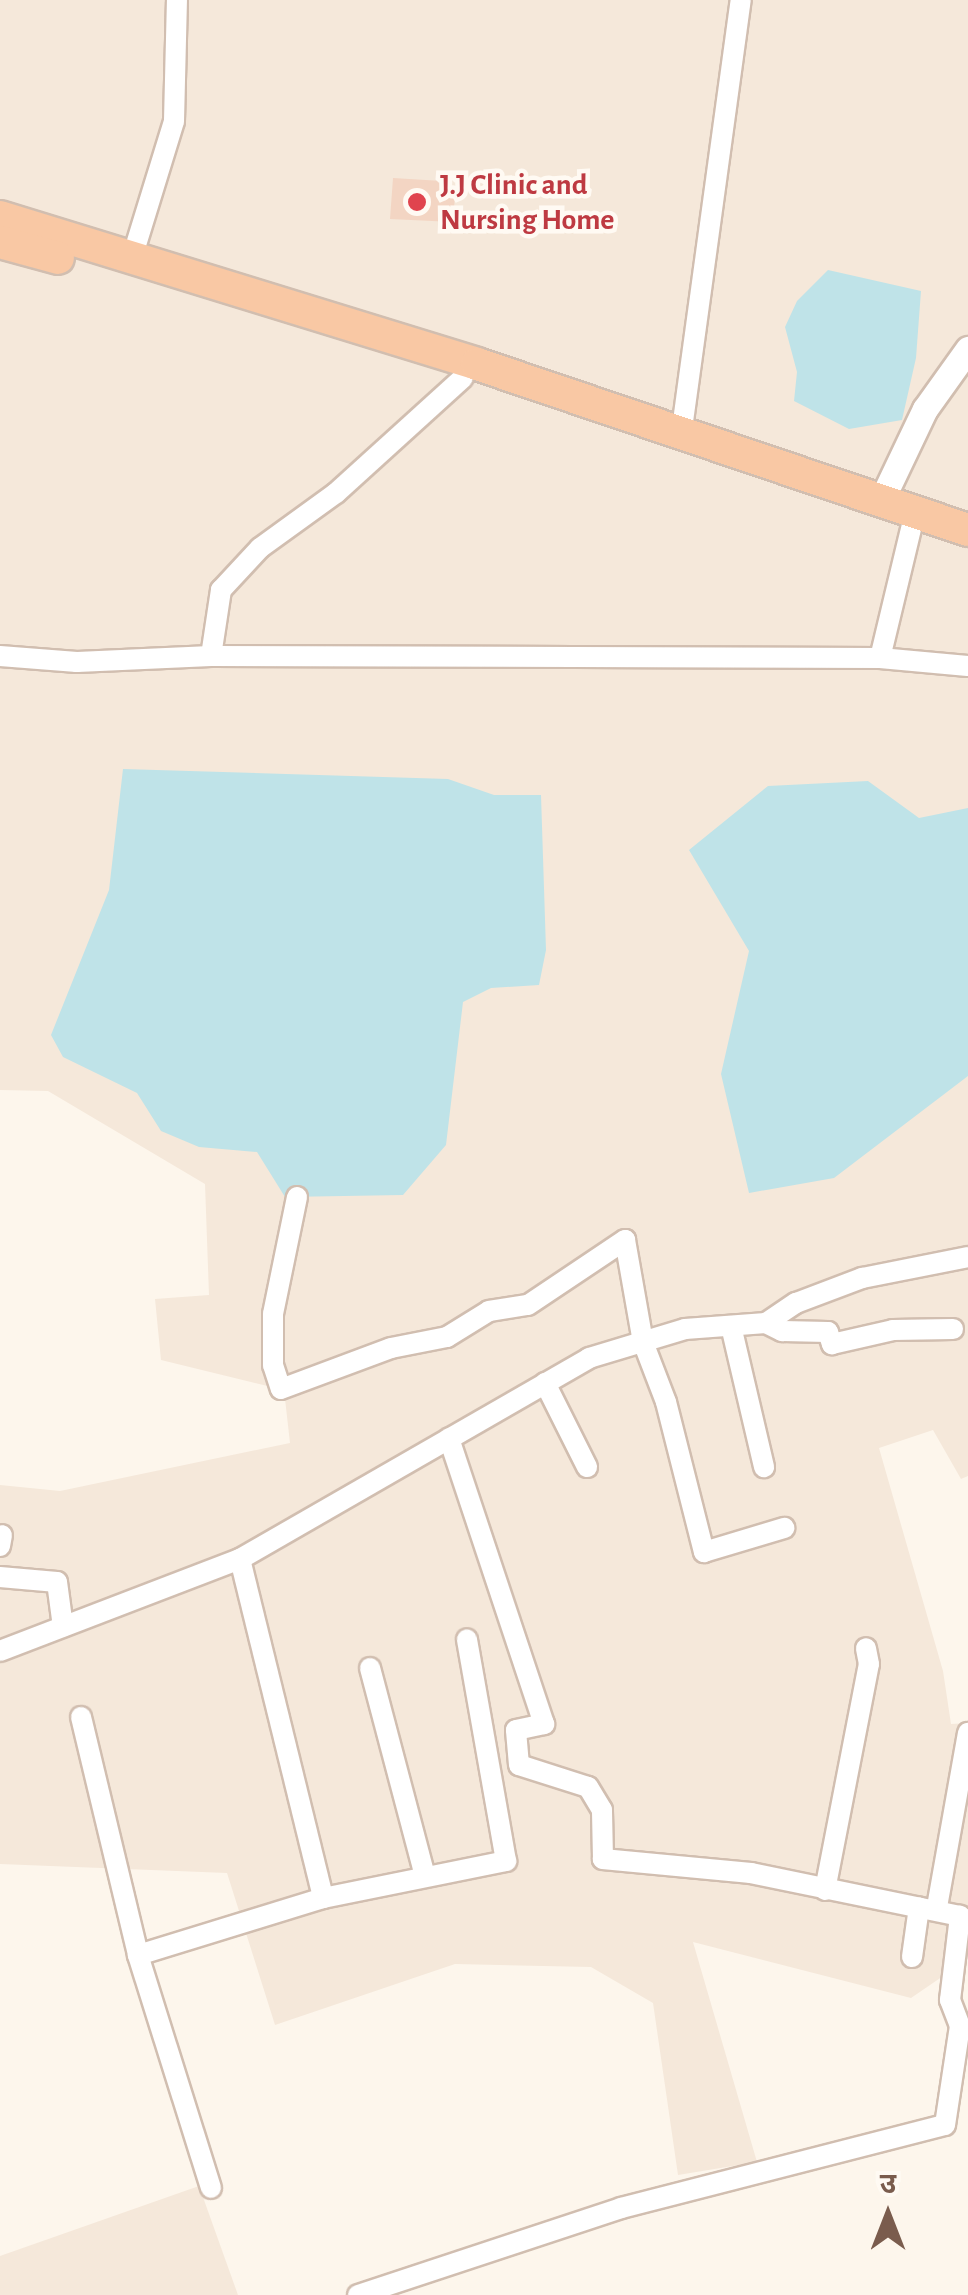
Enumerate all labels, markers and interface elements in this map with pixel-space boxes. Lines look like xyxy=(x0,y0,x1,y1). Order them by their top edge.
place label: J.J Clinic and Nursing Home xyxy=(440,167,615,238)
marker: J.J Clinic and Nursing Home xyxy=(404,189,430,215)
north arrow xyxy=(838,2165,938,2265)
text: उ xyxy=(880,2171,896,2199)

